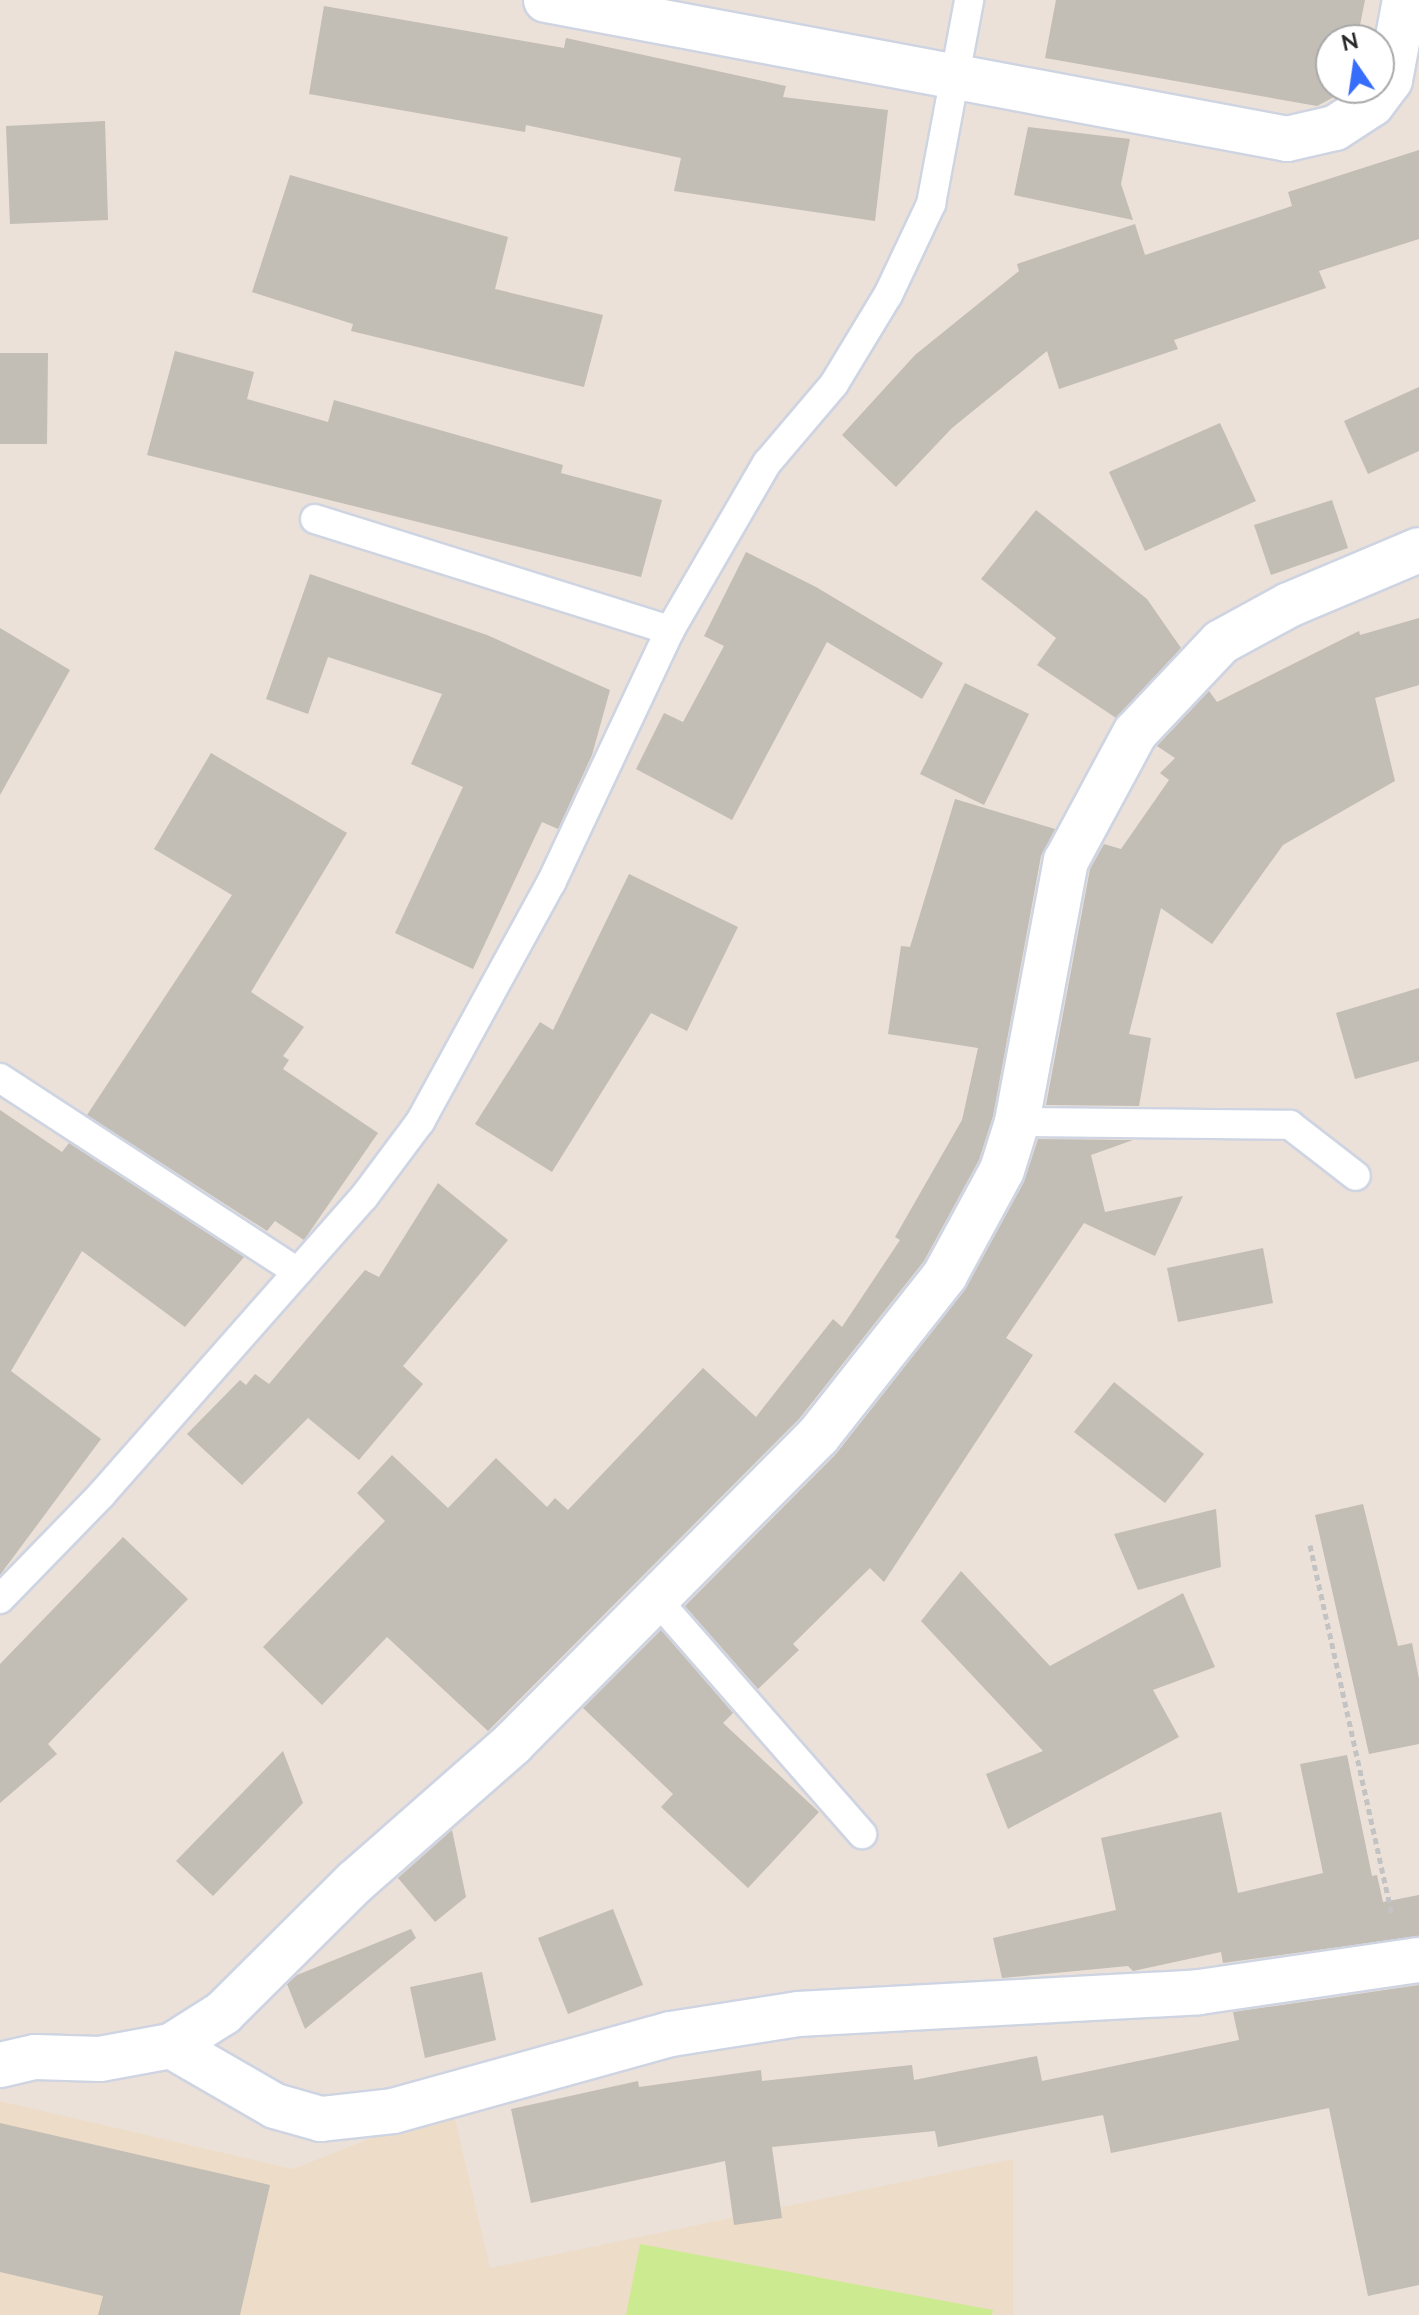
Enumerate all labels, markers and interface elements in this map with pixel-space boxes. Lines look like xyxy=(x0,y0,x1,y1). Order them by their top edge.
north arrow xyxy=(1315,24,1395,104)
text: N xyxy=(1339,26,1361,59)

